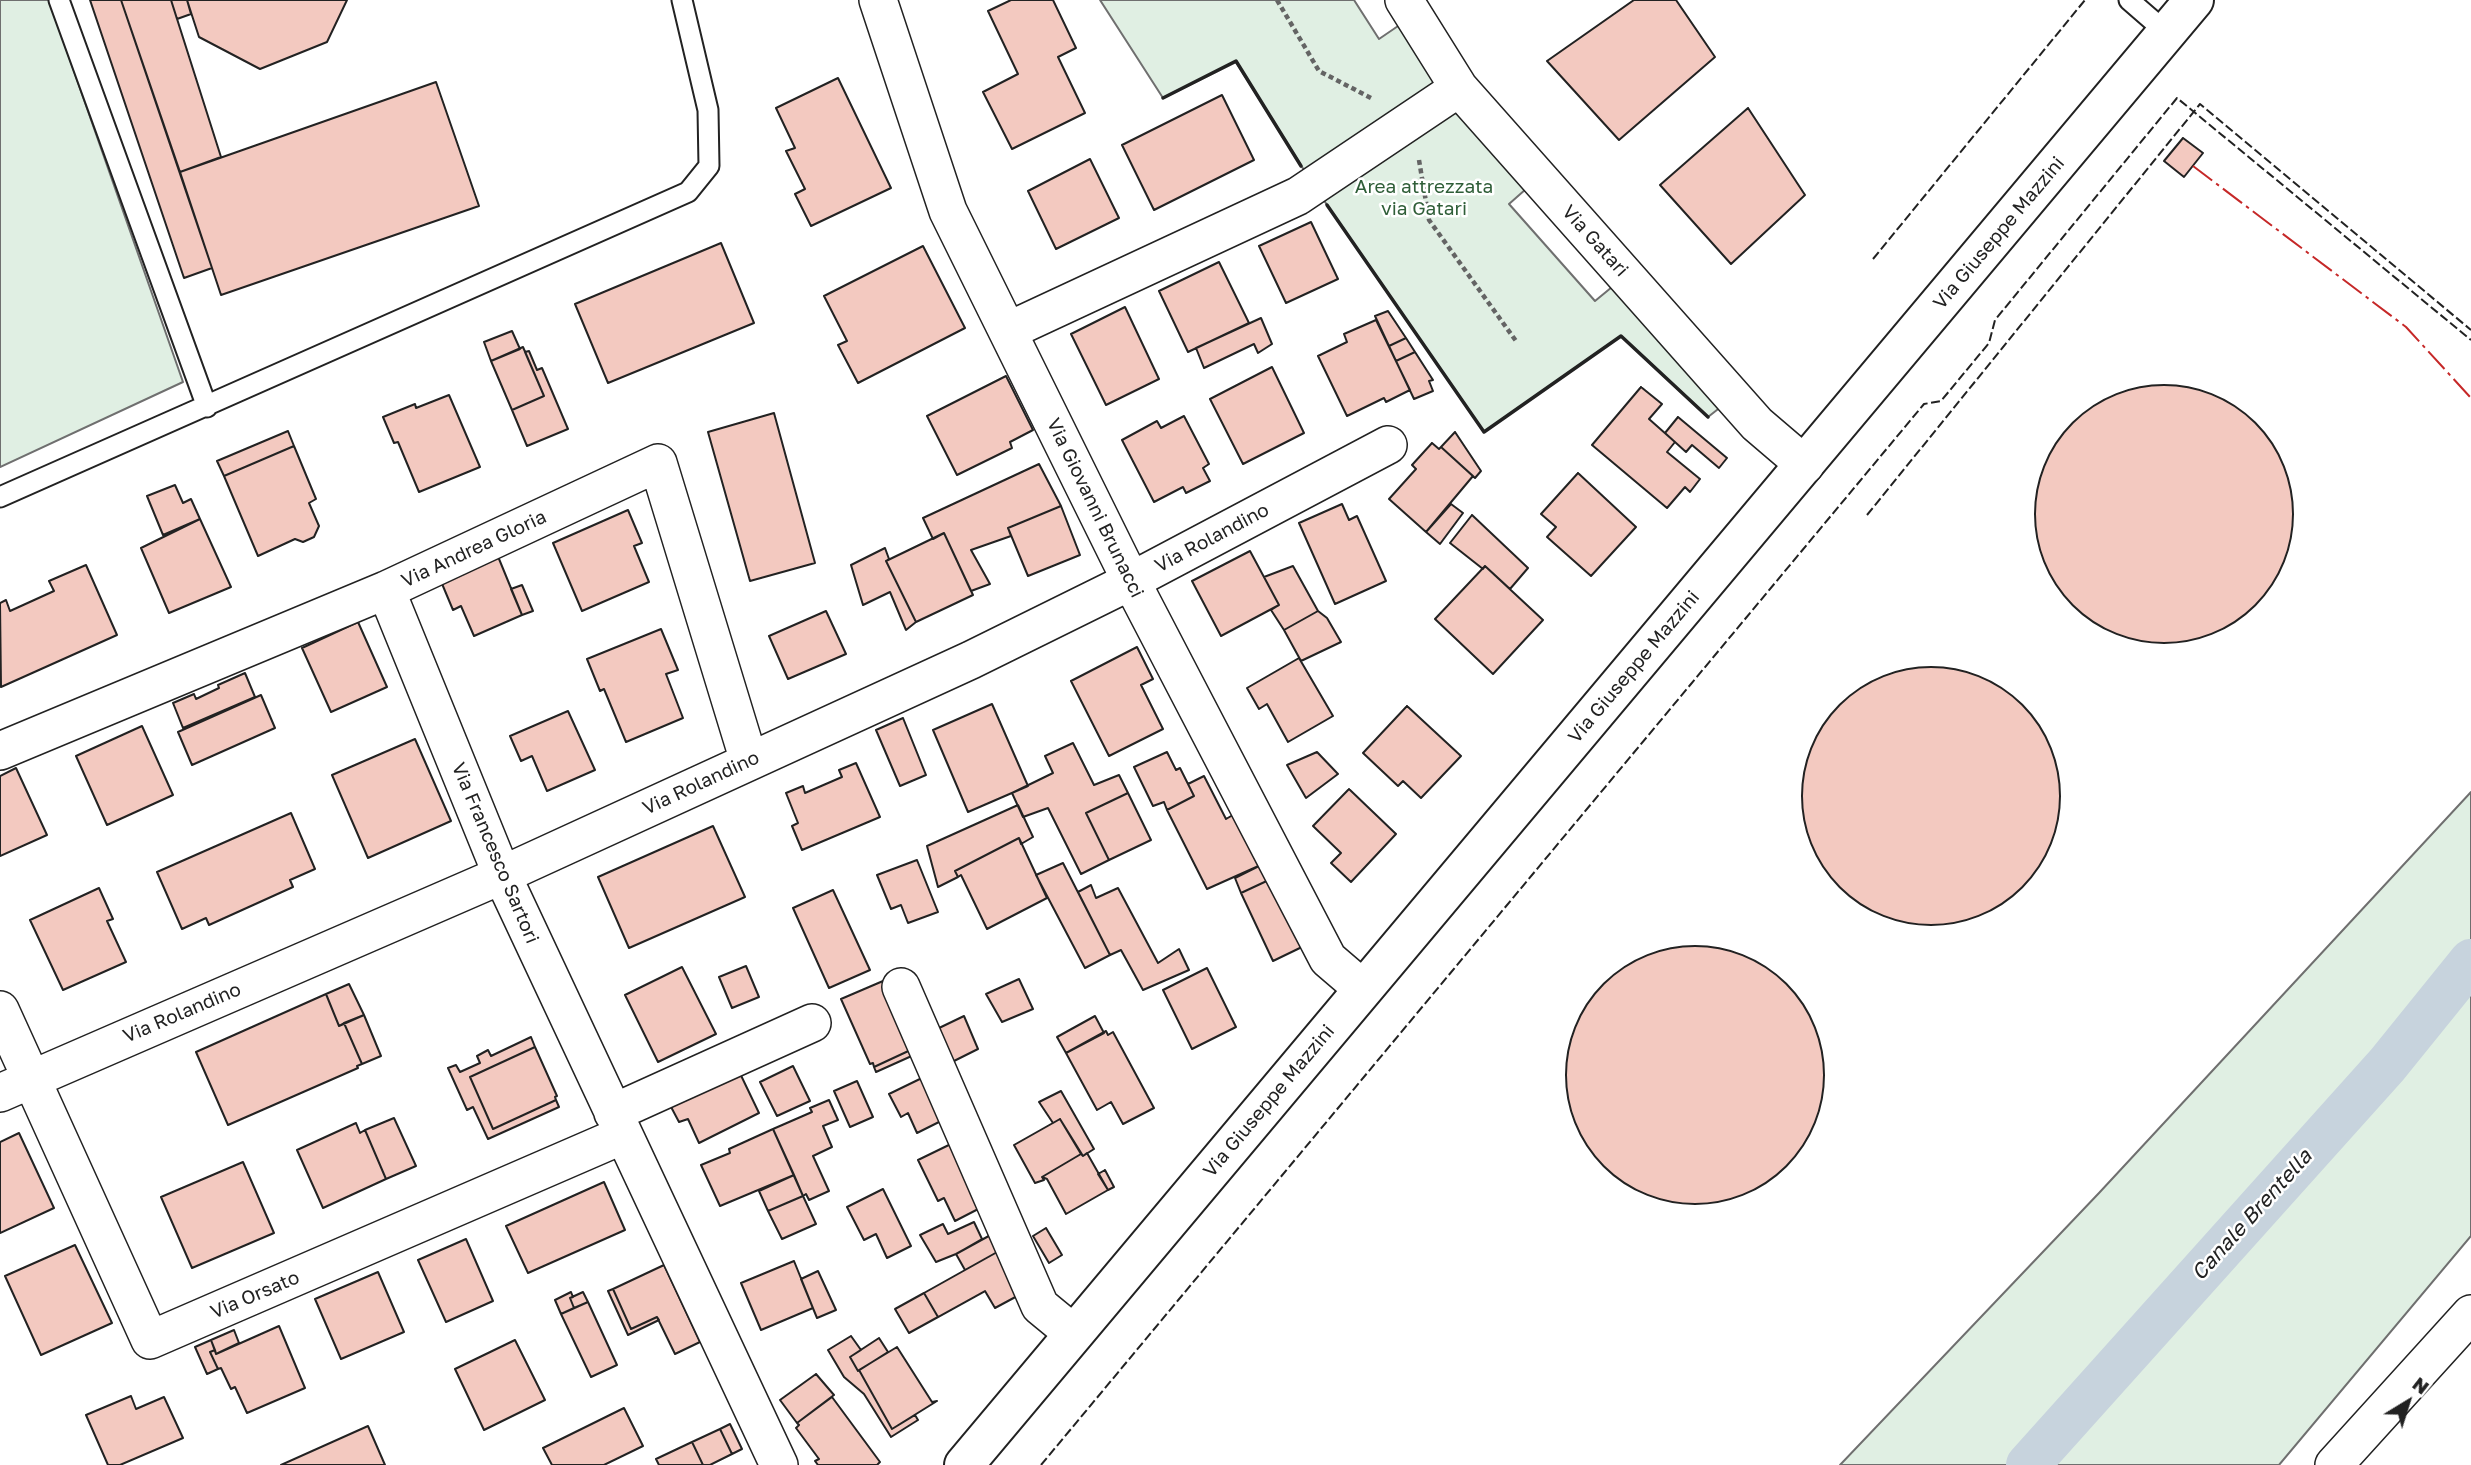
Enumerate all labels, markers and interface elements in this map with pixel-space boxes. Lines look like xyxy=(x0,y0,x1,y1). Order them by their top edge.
street label: Via Giuseppe Mazzini xyxy=(1929,152,2069,314)
park label: Area attrezzata via Gatari xyxy=(1355,176,1493,220)
street label: Via Gatari xyxy=(1557,201,1633,281)
street label: Via Giovanni Brunacci xyxy=(1042,415,1148,601)
street label: Via Rolandino xyxy=(1151,498,1273,578)
street label: Via Andrea Gloria xyxy=(398,505,550,593)
street label: Via Giuseppe Mazzini xyxy=(1564,586,1704,748)
street label: Via Rolandino xyxy=(639,746,763,820)
street label: Via Francesco Sartori xyxy=(447,759,543,947)
street label: Via Rolandino xyxy=(120,978,244,1048)
street label: Via Giuseppe Mazzini xyxy=(1199,1020,1339,1182)
water label: Canale Brentella xyxy=(2187,1144,2317,1286)
street label: Via Orsato xyxy=(207,1266,303,1324)
north arrow xyxy=(2373,1367,2443,1437)
text: N xyxy=(2408,1372,2434,1399)

